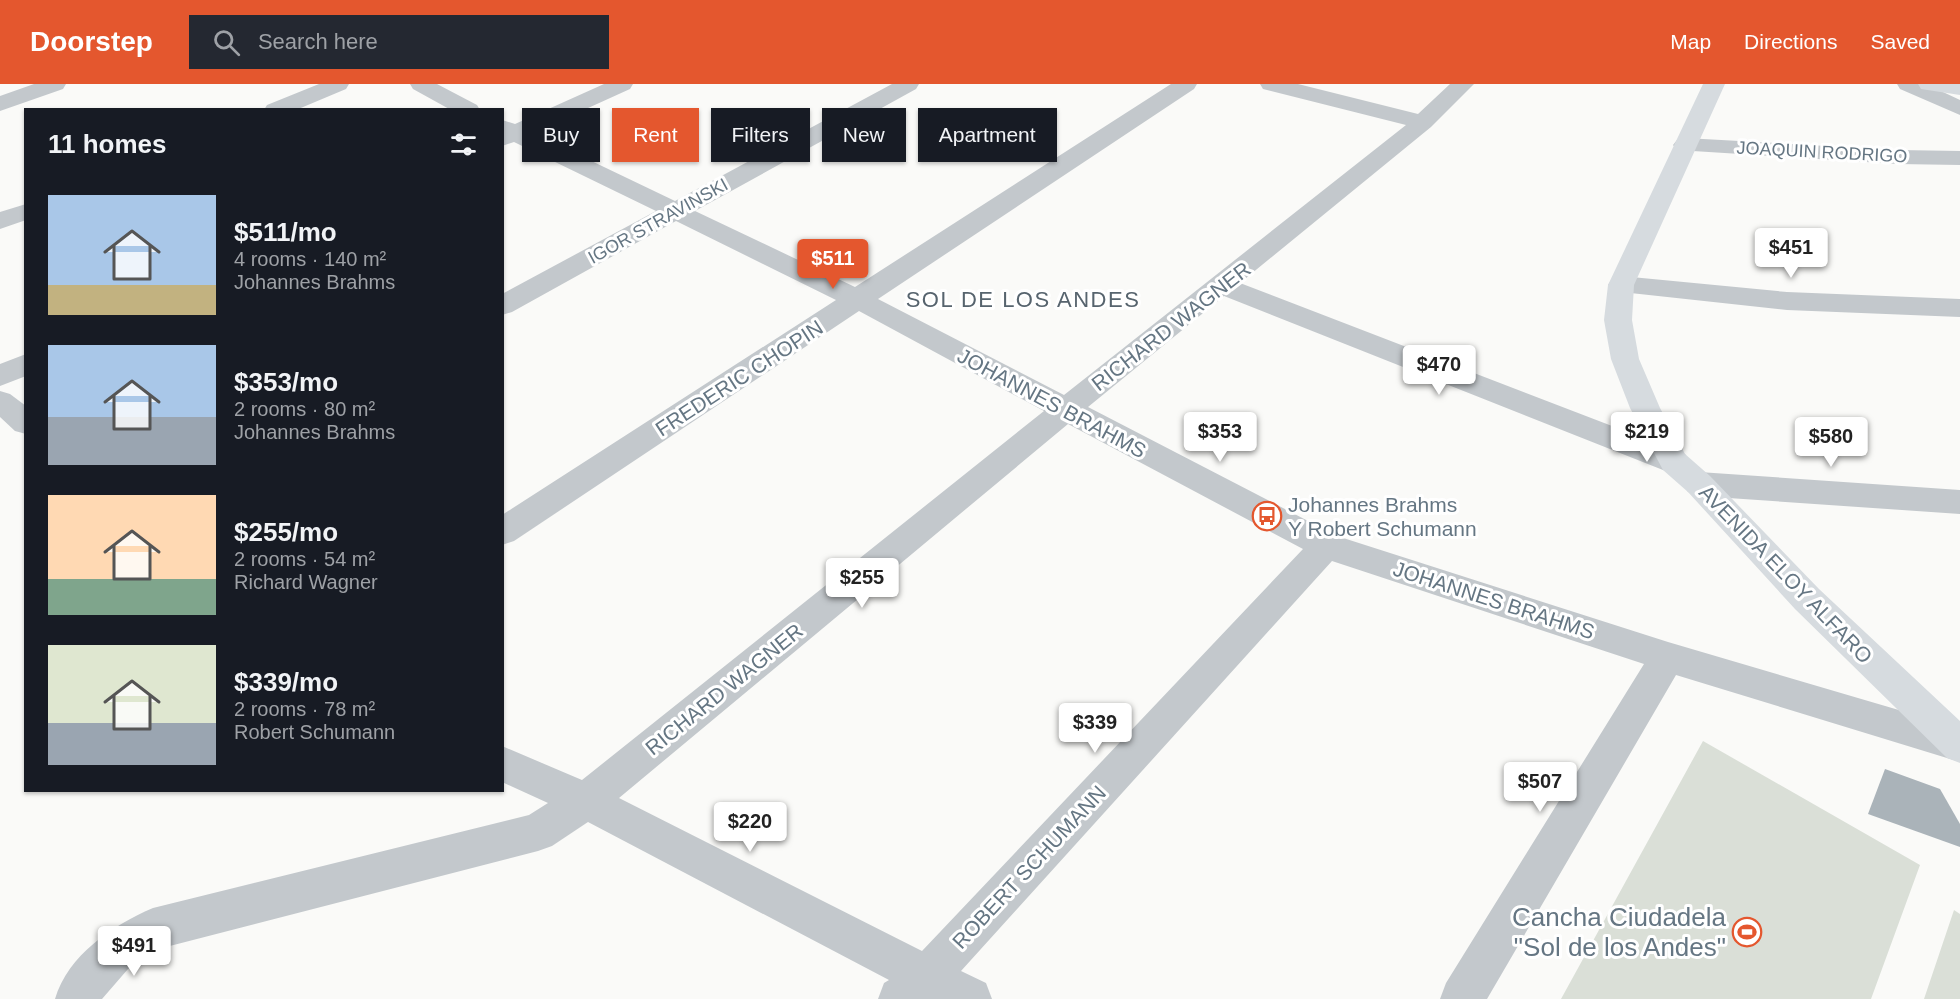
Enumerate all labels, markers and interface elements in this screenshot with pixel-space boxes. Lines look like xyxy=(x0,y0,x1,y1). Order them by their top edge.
search box xyxy=(189,15,609,69)
text: Doorstep xyxy=(30,26,153,57)
icon: search xyxy=(210,26,243,59)
text: Search here xyxy=(258,29,378,54)
text: Map xyxy=(1670,30,1711,53)
text: Directions xyxy=(1744,30,1837,53)
text: Saved xyxy=(1870,30,1930,53)
chip: Buy xyxy=(522,108,600,162)
chip: Rent xyxy=(612,108,699,162)
chip: Filters xyxy=(711,108,810,162)
chip: New xyxy=(822,108,906,162)
chip: Apartment xyxy=(918,108,1057,162)
icon: filters xyxy=(447,128,480,161)
text: 11 homes xyxy=(48,129,167,159)
street label: JOAQUIN RODRIGO xyxy=(1736,138,1908,166)
street label: IGOR STRAVINSKI xyxy=(585,174,731,268)
text: $511/mo xyxy=(234,217,337,247)
icon: home xyxy=(96,219,168,291)
pin: $451 xyxy=(1755,228,1827,279)
text: $451 xyxy=(1769,236,1813,258)
pin: $511 xyxy=(797,239,869,290)
text: $511 xyxy=(811,247,855,269)
text: 4 rooms · 140 m² xyxy=(234,248,386,270)
street label: RICHARD WAGNER xyxy=(1087,257,1255,395)
text: Johannes Brahms xyxy=(234,271,395,293)
district label: SOL DE LOS ANDES xyxy=(906,287,1140,312)
street label: FREDERIC CHOPIN xyxy=(651,315,827,441)
street label: JOHANNES BRAHMS xyxy=(954,344,1150,462)
pin: $470 xyxy=(1403,345,1475,396)
text: $470 xyxy=(1417,353,1461,375)
text: $353/mo xyxy=(234,367,338,397)
icon: home xyxy=(96,369,168,441)
text: 2 rooms · 80 m² xyxy=(234,398,375,420)
pin: $353 xyxy=(1184,412,1256,463)
pin: $219 xyxy=(1611,412,1683,463)
pin: $580 xyxy=(1795,417,1867,468)
text: $353 xyxy=(1198,420,1242,442)
text: $219 xyxy=(1625,420,1669,442)
text: Johannes Brahms xyxy=(234,421,395,443)
text: $580 xyxy=(1809,425,1853,447)
street label: AVENIDA ELOY ALFARO xyxy=(1695,480,1877,668)
place label: Johannes Brahms Y Robert Schumann xyxy=(1288,493,1477,540)
bus stop icon: Johannes Brahms Y Robert Schumann xyxy=(1251,500,1283,532)
text: $255/mo xyxy=(234,517,338,547)
icon: home xyxy=(96,519,168,591)
text: 2 rooms · 54 m² xyxy=(234,548,375,570)
street label: JOHANNES BRAHMS xyxy=(1391,557,1597,643)
pin: $255 xyxy=(826,558,898,609)
text: $255 xyxy=(840,566,884,588)
text: Richard Wagner xyxy=(234,571,378,593)
street label: RICHARD WAGNER xyxy=(641,619,807,759)
text: $339/mo xyxy=(234,667,338,697)
icon: home xyxy=(96,669,168,741)
text: 2 rooms · 78 m² xyxy=(234,698,375,720)
pin: $339 xyxy=(1059,703,1131,754)
text: $339 xyxy=(1073,711,1117,733)
text: Robert Schumann xyxy=(234,721,395,743)
pin: $507 xyxy=(1504,762,1576,813)
text: $507 xyxy=(1518,770,1562,792)
street label: ROBERT SCHUMANN xyxy=(948,781,1110,953)
pin: $220 xyxy=(714,802,786,853)
text: $220 xyxy=(728,810,772,832)
place label: Cancha Ciudadela "Sol de los Andes" xyxy=(1512,902,1727,962)
sports icon: Cancha Ciudadela "Sol de los Andes" xyxy=(1731,916,1763,948)
pin: $491 xyxy=(98,926,170,977)
text: $491 xyxy=(112,934,156,956)

